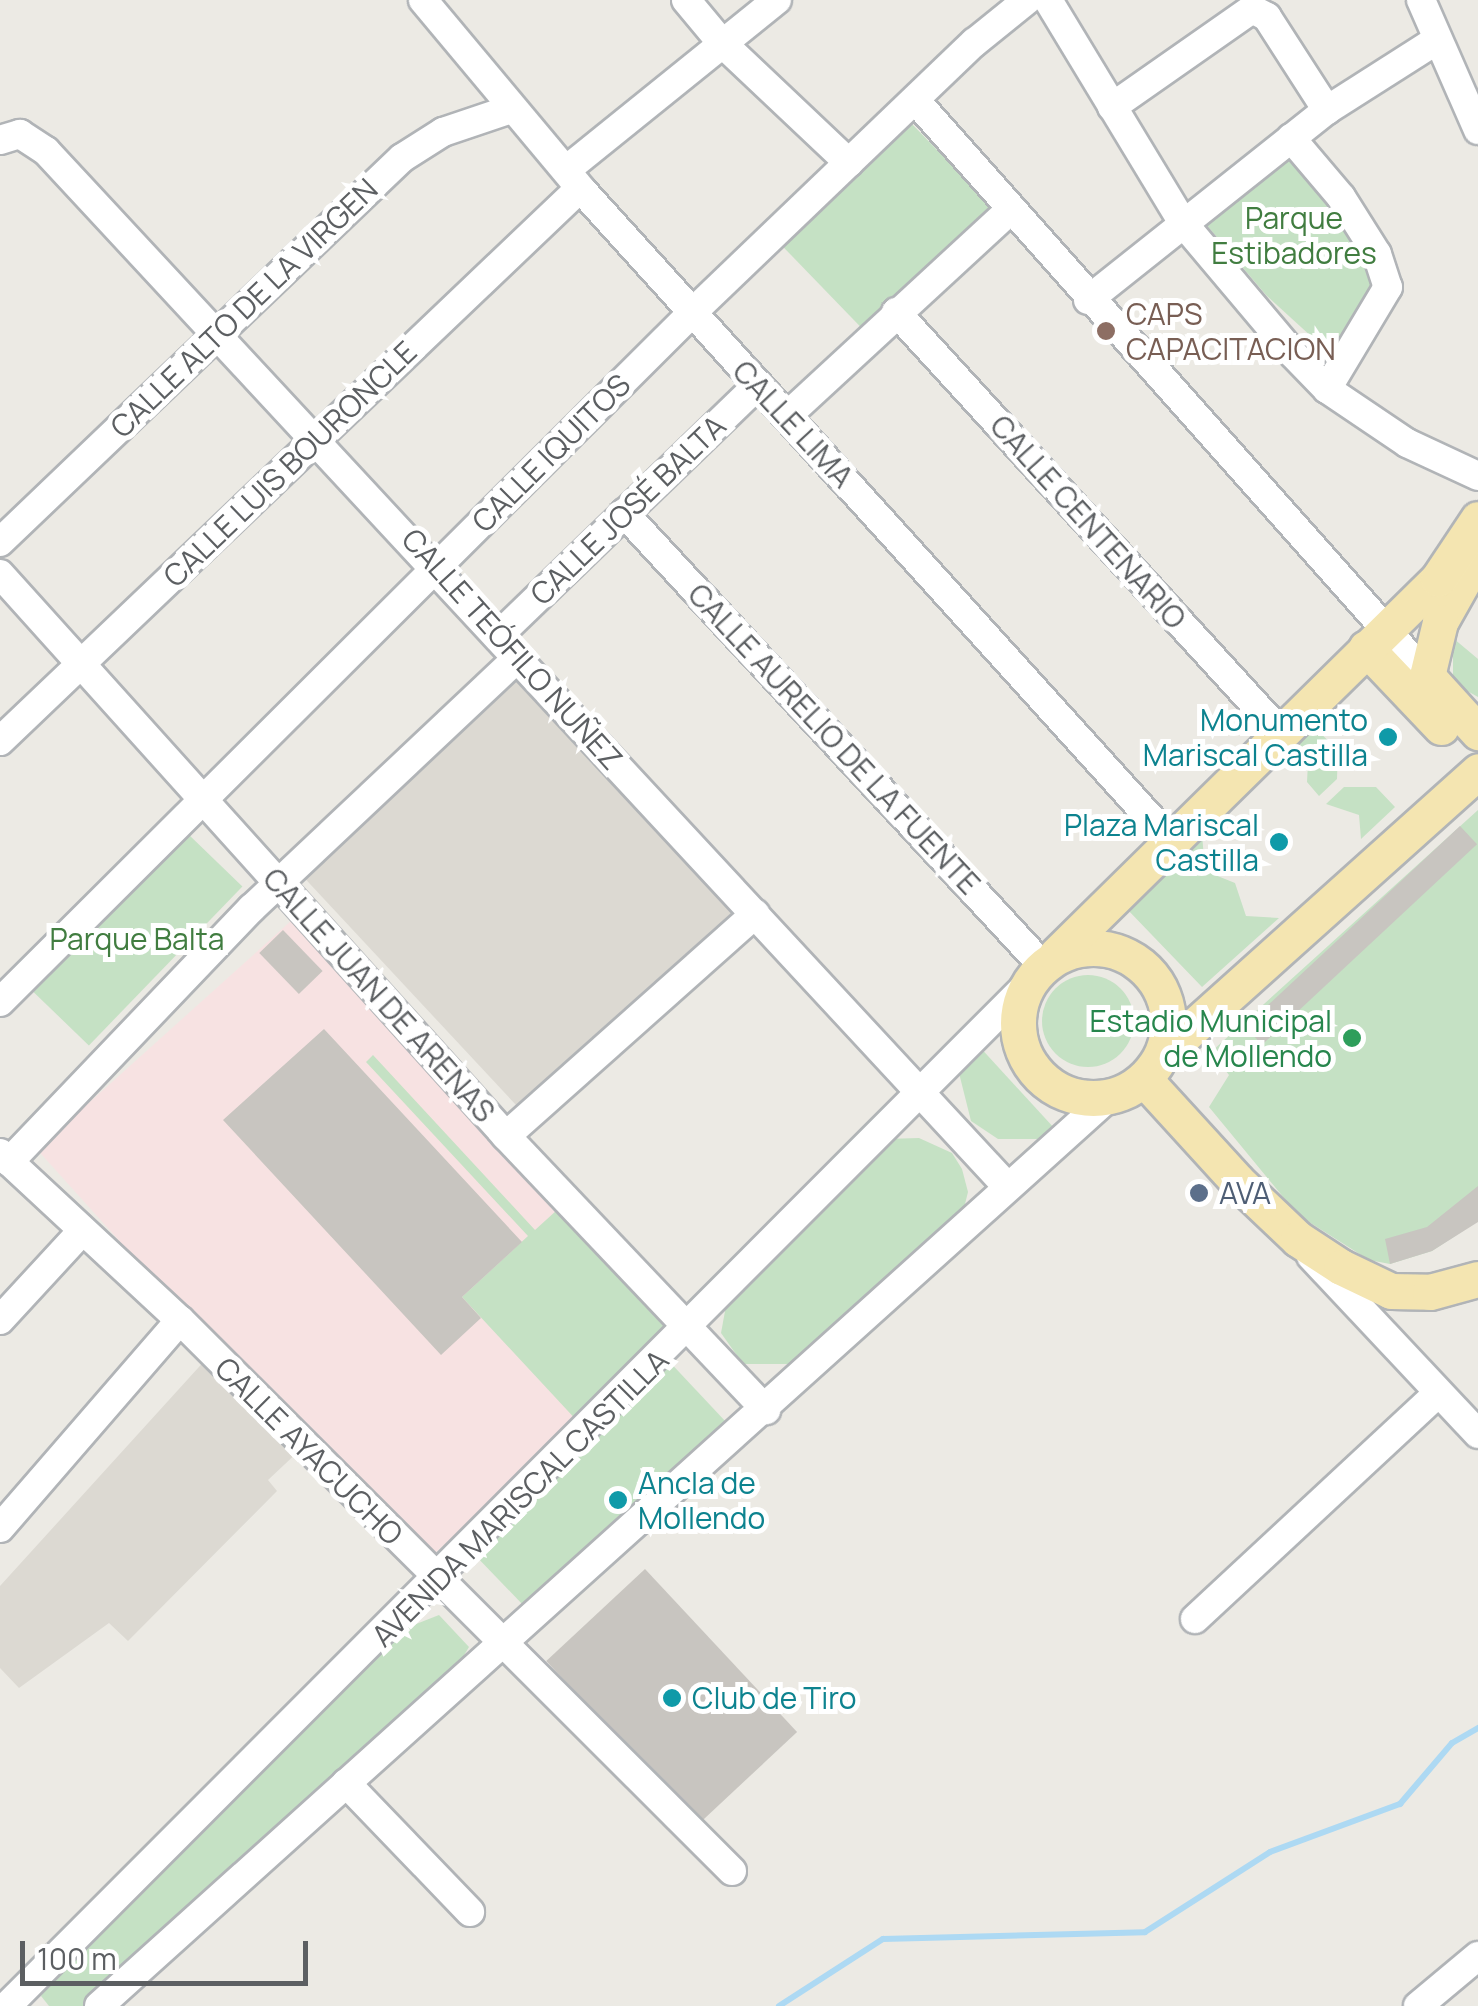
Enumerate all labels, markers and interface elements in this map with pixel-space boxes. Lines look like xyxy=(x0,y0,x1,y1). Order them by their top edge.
street label: CALLE ALTO DE LA VIRGEN xyxy=(103,171,385,445)
park label: Parque Estibadores xyxy=(1211,200,1377,270)
place label: CAPS CAPACITACION xyxy=(1126,296,1336,366)
marker: CAPS CAPACITACION xyxy=(1095,320,1117,342)
street label: CALLE LUIS BOURONCLE xyxy=(156,334,424,594)
street label: CALLE LIMA xyxy=(725,353,861,495)
street label: CALLE IQUITOS xyxy=(465,367,637,539)
street label: CALLE JOSÉ BALTA xyxy=(523,408,733,612)
street label: CALLE CENTENARIO xyxy=(983,408,1193,636)
street label: CALLE TEÓFILO NUÑEZ xyxy=(394,521,630,777)
street label: CALLE AURELIO DE LA FUENTE xyxy=(681,576,987,902)
place label: Monumento Mariscal Castilla xyxy=(1143,702,1368,772)
marker: Monumento Mariscal Castilla xyxy=(1377,726,1399,748)
place label: Plaza Mariscal Castilla xyxy=(1064,807,1259,878)
marker: Plaza Mariscal Castilla xyxy=(1268,831,1290,853)
street label: CALLE JUAN DE ARENAS xyxy=(256,861,502,1129)
park label: Parque Balta xyxy=(50,921,224,957)
place label: Estadio Municipal de Mollendo xyxy=(1089,1003,1332,1074)
marker: Estadio Municipal de Mollendo xyxy=(1341,1027,1363,1049)
place label: AVA xyxy=(1219,1175,1271,1211)
marker: AVA xyxy=(1188,1182,1210,1204)
street label: AVENIDA MARISCAL CASTILLA xyxy=(364,1342,676,1654)
street label: CALLE AYACUCHO xyxy=(208,1350,410,1552)
place label: Ancla de Mollendo xyxy=(638,1465,765,1536)
marker: Ancla de Mollendo xyxy=(607,1489,629,1511)
place label: Club de Tiro xyxy=(692,1680,857,1716)
marker: Club de Tiro xyxy=(661,1687,683,1709)
scale bar xyxy=(25,1921,312,1983)
text: 100 m xyxy=(37,1938,117,1979)

